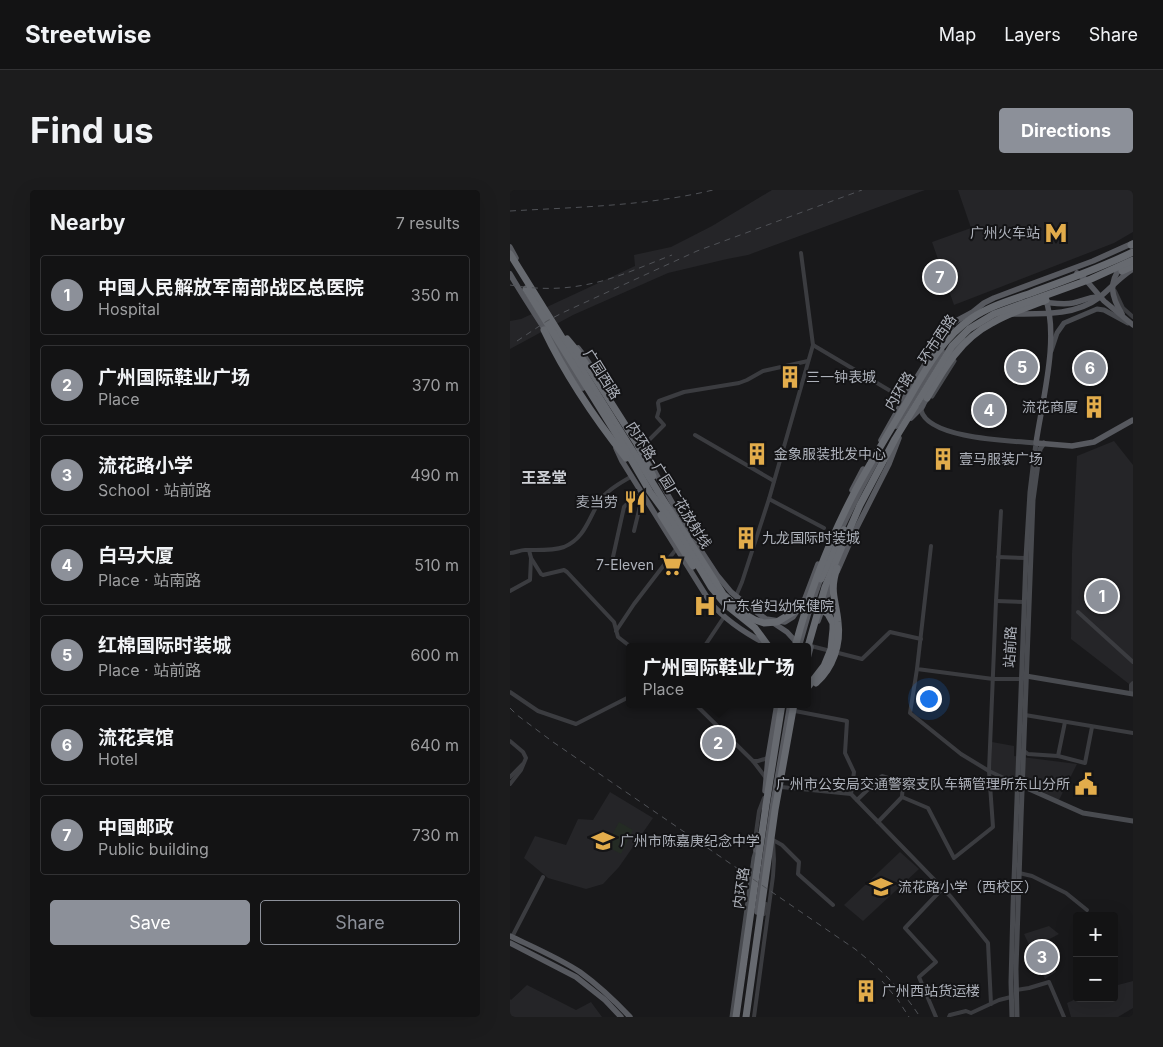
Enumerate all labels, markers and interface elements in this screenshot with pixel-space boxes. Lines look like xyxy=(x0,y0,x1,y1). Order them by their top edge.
text: Streetwise xyxy=(25,20,151,49)
text: Map xyxy=(939,24,976,45)
text: Layers xyxy=(1004,24,1061,45)
text: Share xyxy=(1089,24,1138,45)
button: Directions xyxy=(999,108,1133,153)
text: Find us xyxy=(30,109,154,151)
text: Nearby xyxy=(50,210,125,235)
text: 7 results xyxy=(396,213,460,233)
metro station icon: 广州火车站 xyxy=(1043,220,1069,246)
place label: 广州火车站 xyxy=(970,224,1040,241)
pin: 7 xyxy=(924,258,956,296)
text: 中国人民解放军南部战区总医院 xyxy=(98,276,364,299)
text: 1 xyxy=(64,285,70,305)
text: 350 m xyxy=(411,285,459,305)
text: Hospital xyxy=(98,299,160,319)
street label: 环市西路 xyxy=(914,311,959,367)
street label: 广园西路 xyxy=(580,345,624,402)
pin: 5 xyxy=(1006,348,1038,386)
pin: 6 xyxy=(1074,349,1106,387)
building icon: 三一钟表城 xyxy=(777,364,803,390)
text: 广州国际鞋业广场 xyxy=(98,366,250,389)
place label: 三一钟表城 xyxy=(806,368,876,385)
street label: 内环路 xyxy=(880,368,917,413)
text: 2 xyxy=(62,375,72,395)
text: 370 m xyxy=(412,375,459,395)
text: Place xyxy=(98,389,140,409)
pin: 4 xyxy=(973,391,1005,429)
building icon: 流花商厦 xyxy=(1081,394,1107,420)
place label: 流花商厦 xyxy=(1022,398,1078,415)
street label: 内环路-广园广花放射线 xyxy=(623,418,715,551)
building icon: 金象服装批发中心 xyxy=(744,441,770,467)
place label: 金象服装批发中心 xyxy=(774,445,886,462)
building icon: 壹马服装广场 xyxy=(930,446,956,472)
place label: 壹马服装广场 xyxy=(959,450,1043,467)
text: 流花路小学 xyxy=(98,454,193,477)
text: 3 xyxy=(62,465,72,485)
text: 490 m xyxy=(410,465,459,485)
district label: 王圣堂 xyxy=(521,468,567,487)
text: School · 站前路 xyxy=(98,480,212,500)
restaurant icon: 麦当劳 xyxy=(622,489,648,515)
place label: 麦当劳 xyxy=(576,493,618,510)
building icon: 九龙国际时装城 xyxy=(733,525,759,551)
place label: 九龙国际时装城 xyxy=(762,529,860,546)
text: 白马大厦 xyxy=(98,544,174,567)
supermarket icon: 7-Eleven xyxy=(658,552,684,578)
text: 4 xyxy=(62,555,72,575)
text: 510 m xyxy=(414,555,459,575)
place label: 7-Eleven xyxy=(596,556,654,573)
text: Place · 站南路 xyxy=(98,570,201,590)
pin: 1 xyxy=(1086,577,1118,615)
hospital icon: 广东省妇幼保健院 xyxy=(692,593,718,619)
place label: 广东省妇幼保健院 xyxy=(722,597,834,614)
street label: 站前路 xyxy=(1000,626,1019,668)
text: 红棉国际时装城 xyxy=(98,634,231,657)
popup xyxy=(626,643,811,708)
text: 5 xyxy=(62,645,72,665)
text: 600 m xyxy=(410,645,459,665)
text: 广州国际鞋业广场 xyxy=(642,656,795,679)
text: Place · 站前路 xyxy=(98,660,201,680)
text: Place xyxy=(642,679,684,699)
your location xyxy=(916,686,942,712)
pin: 2 xyxy=(702,724,734,762)
text: 流花宾馆 xyxy=(98,726,174,749)
text: 6 xyxy=(62,735,72,755)
text: 640 m xyxy=(410,735,459,755)
text: Hotel xyxy=(98,749,138,769)
public building icon: 广州市公安局交通警察支队车辆管理所东山分所 xyxy=(1073,771,1099,797)
place label: 广州市公安局交通警察支队车辆管理所东山分所 xyxy=(776,775,1070,792)
text: 中国邮政 xyxy=(98,816,174,839)
text: 7 xyxy=(62,825,72,845)
text: 730 m xyxy=(412,825,459,845)
school or university icon: 广州市陈嘉庚纪念中学 xyxy=(590,828,616,854)
place label: 广州市陈嘉庚纪念中学 xyxy=(620,832,760,849)
text: Public building xyxy=(98,839,209,859)
street label: 内环路 xyxy=(729,866,752,910)
school or university icon: 流花路小学（西校区） xyxy=(868,874,894,900)
place label: 流花路小学（西校区） xyxy=(898,878,1038,895)
button: Save xyxy=(50,900,250,945)
button: Share xyxy=(260,900,460,945)
map controls xyxy=(1073,912,1118,1002)
button: + xyxy=(1073,912,1118,957)
pin: 3 xyxy=(1026,938,1058,976)
button: − xyxy=(1073,957,1118,1002)
building icon: 广州西站货运楼 xyxy=(853,978,879,1004)
place label: 广州西站货运楼 xyxy=(882,982,980,999)

